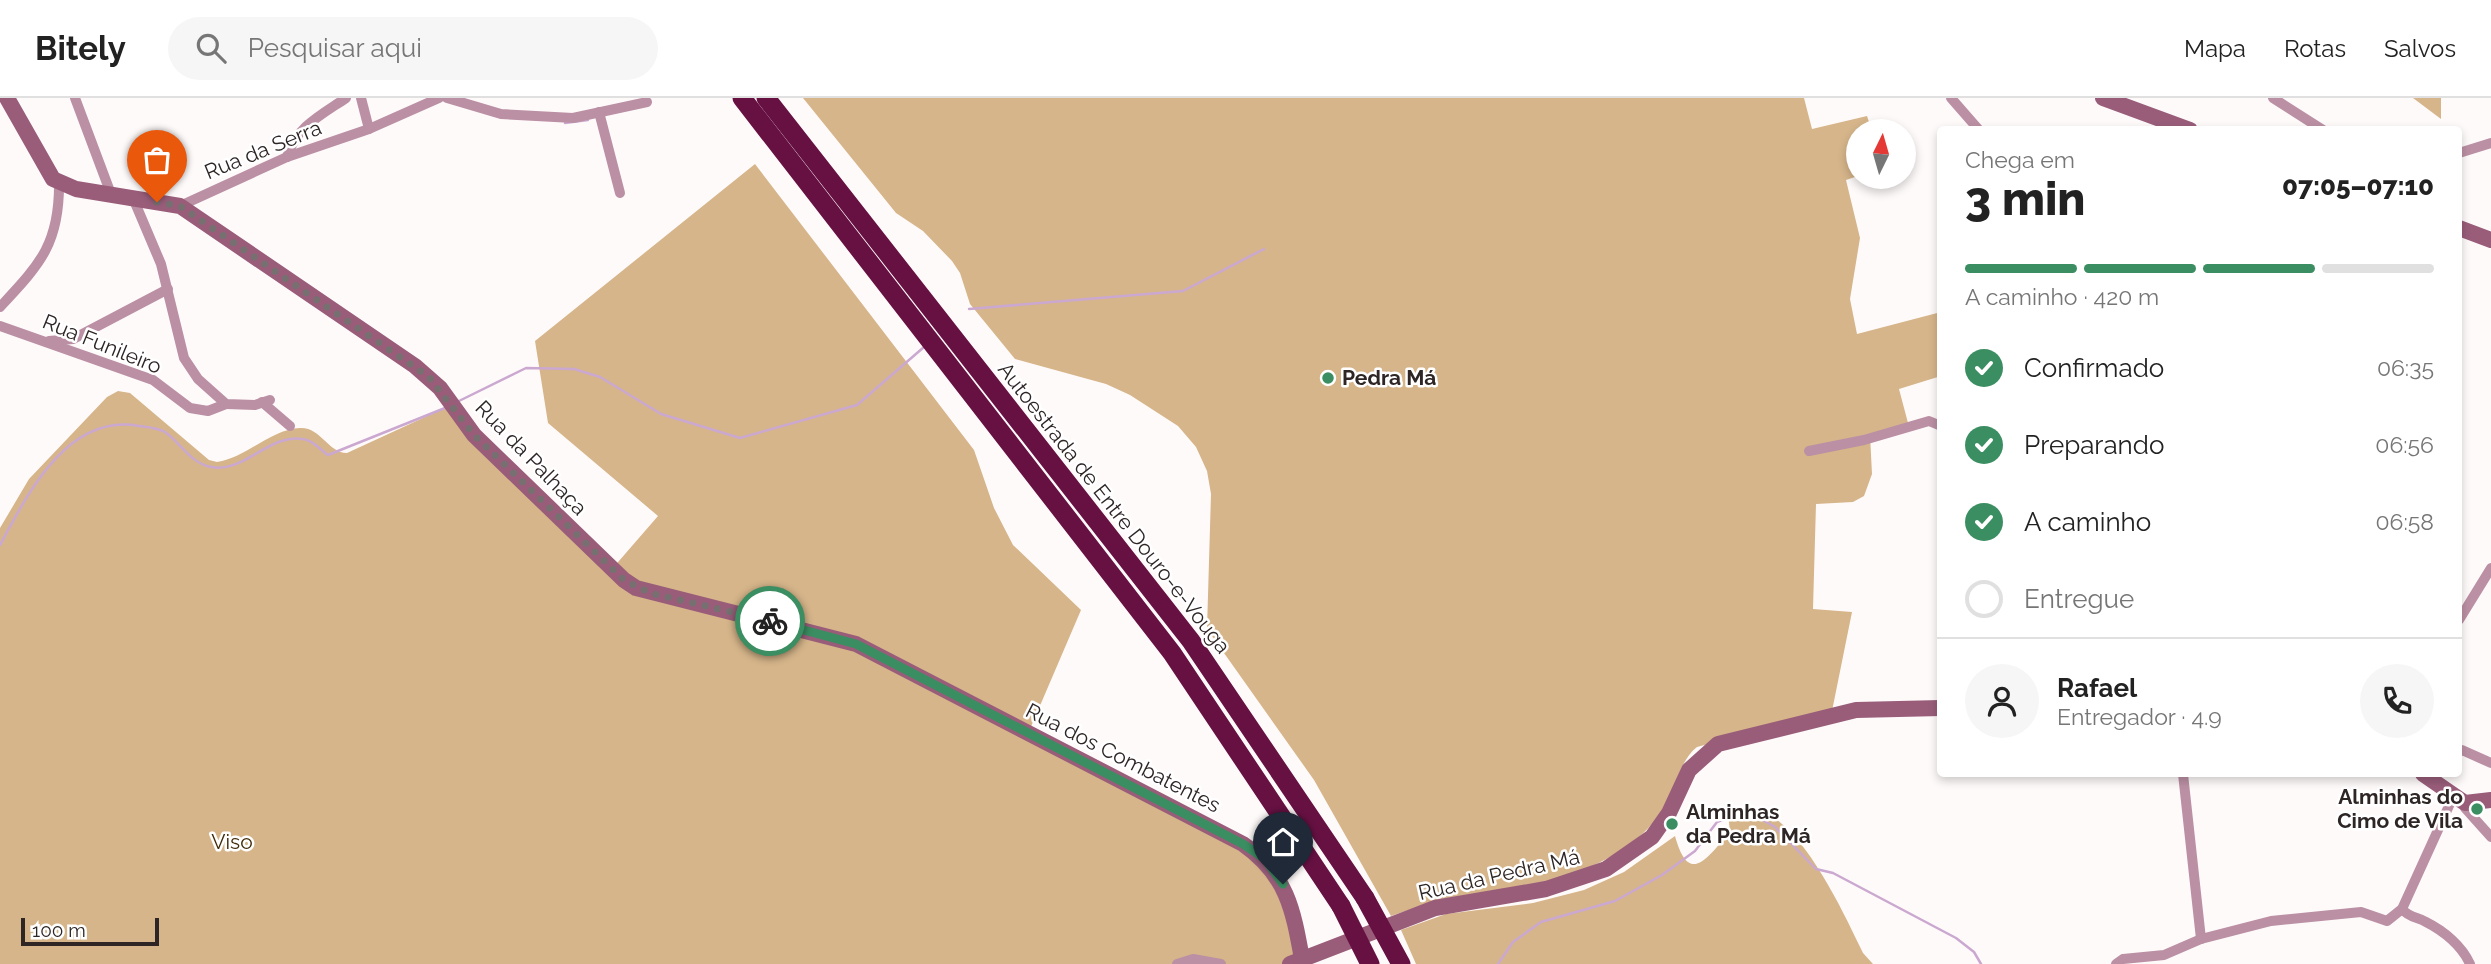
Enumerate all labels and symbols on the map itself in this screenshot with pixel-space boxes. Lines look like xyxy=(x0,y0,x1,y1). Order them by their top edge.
street label: Rua da Serra xyxy=(201,115,325,184)
north arrow xyxy=(1846,119,1916,189)
pin xyxy=(127,130,187,202)
street label: Rua Funileiro xyxy=(39,308,165,379)
street label: Autoestrada de Entre Douro-e-Vouga xyxy=(993,357,1236,658)
place label: Pedra Má xyxy=(1342,365,1436,390)
marker: Pedra Má xyxy=(1320,370,1336,386)
street label: Rua da Palhaça xyxy=(470,395,592,520)
courier xyxy=(735,586,805,656)
street label: Rua dos Combatentes xyxy=(1022,698,1225,818)
place label: Alminhas do Cimo de Vila xyxy=(2337,784,2463,833)
place label: Alminhas da Pedra Má xyxy=(1686,799,1811,848)
marker: Alminhas do Cimo de Vila xyxy=(2469,801,2485,817)
pin xyxy=(1253,812,1313,884)
marker: Alminhas da Pedra Má xyxy=(1664,816,1680,832)
park label: Viso xyxy=(211,829,253,854)
street label: Rua da Pedra Má xyxy=(1416,844,1582,905)
scale bar xyxy=(21,915,159,947)

